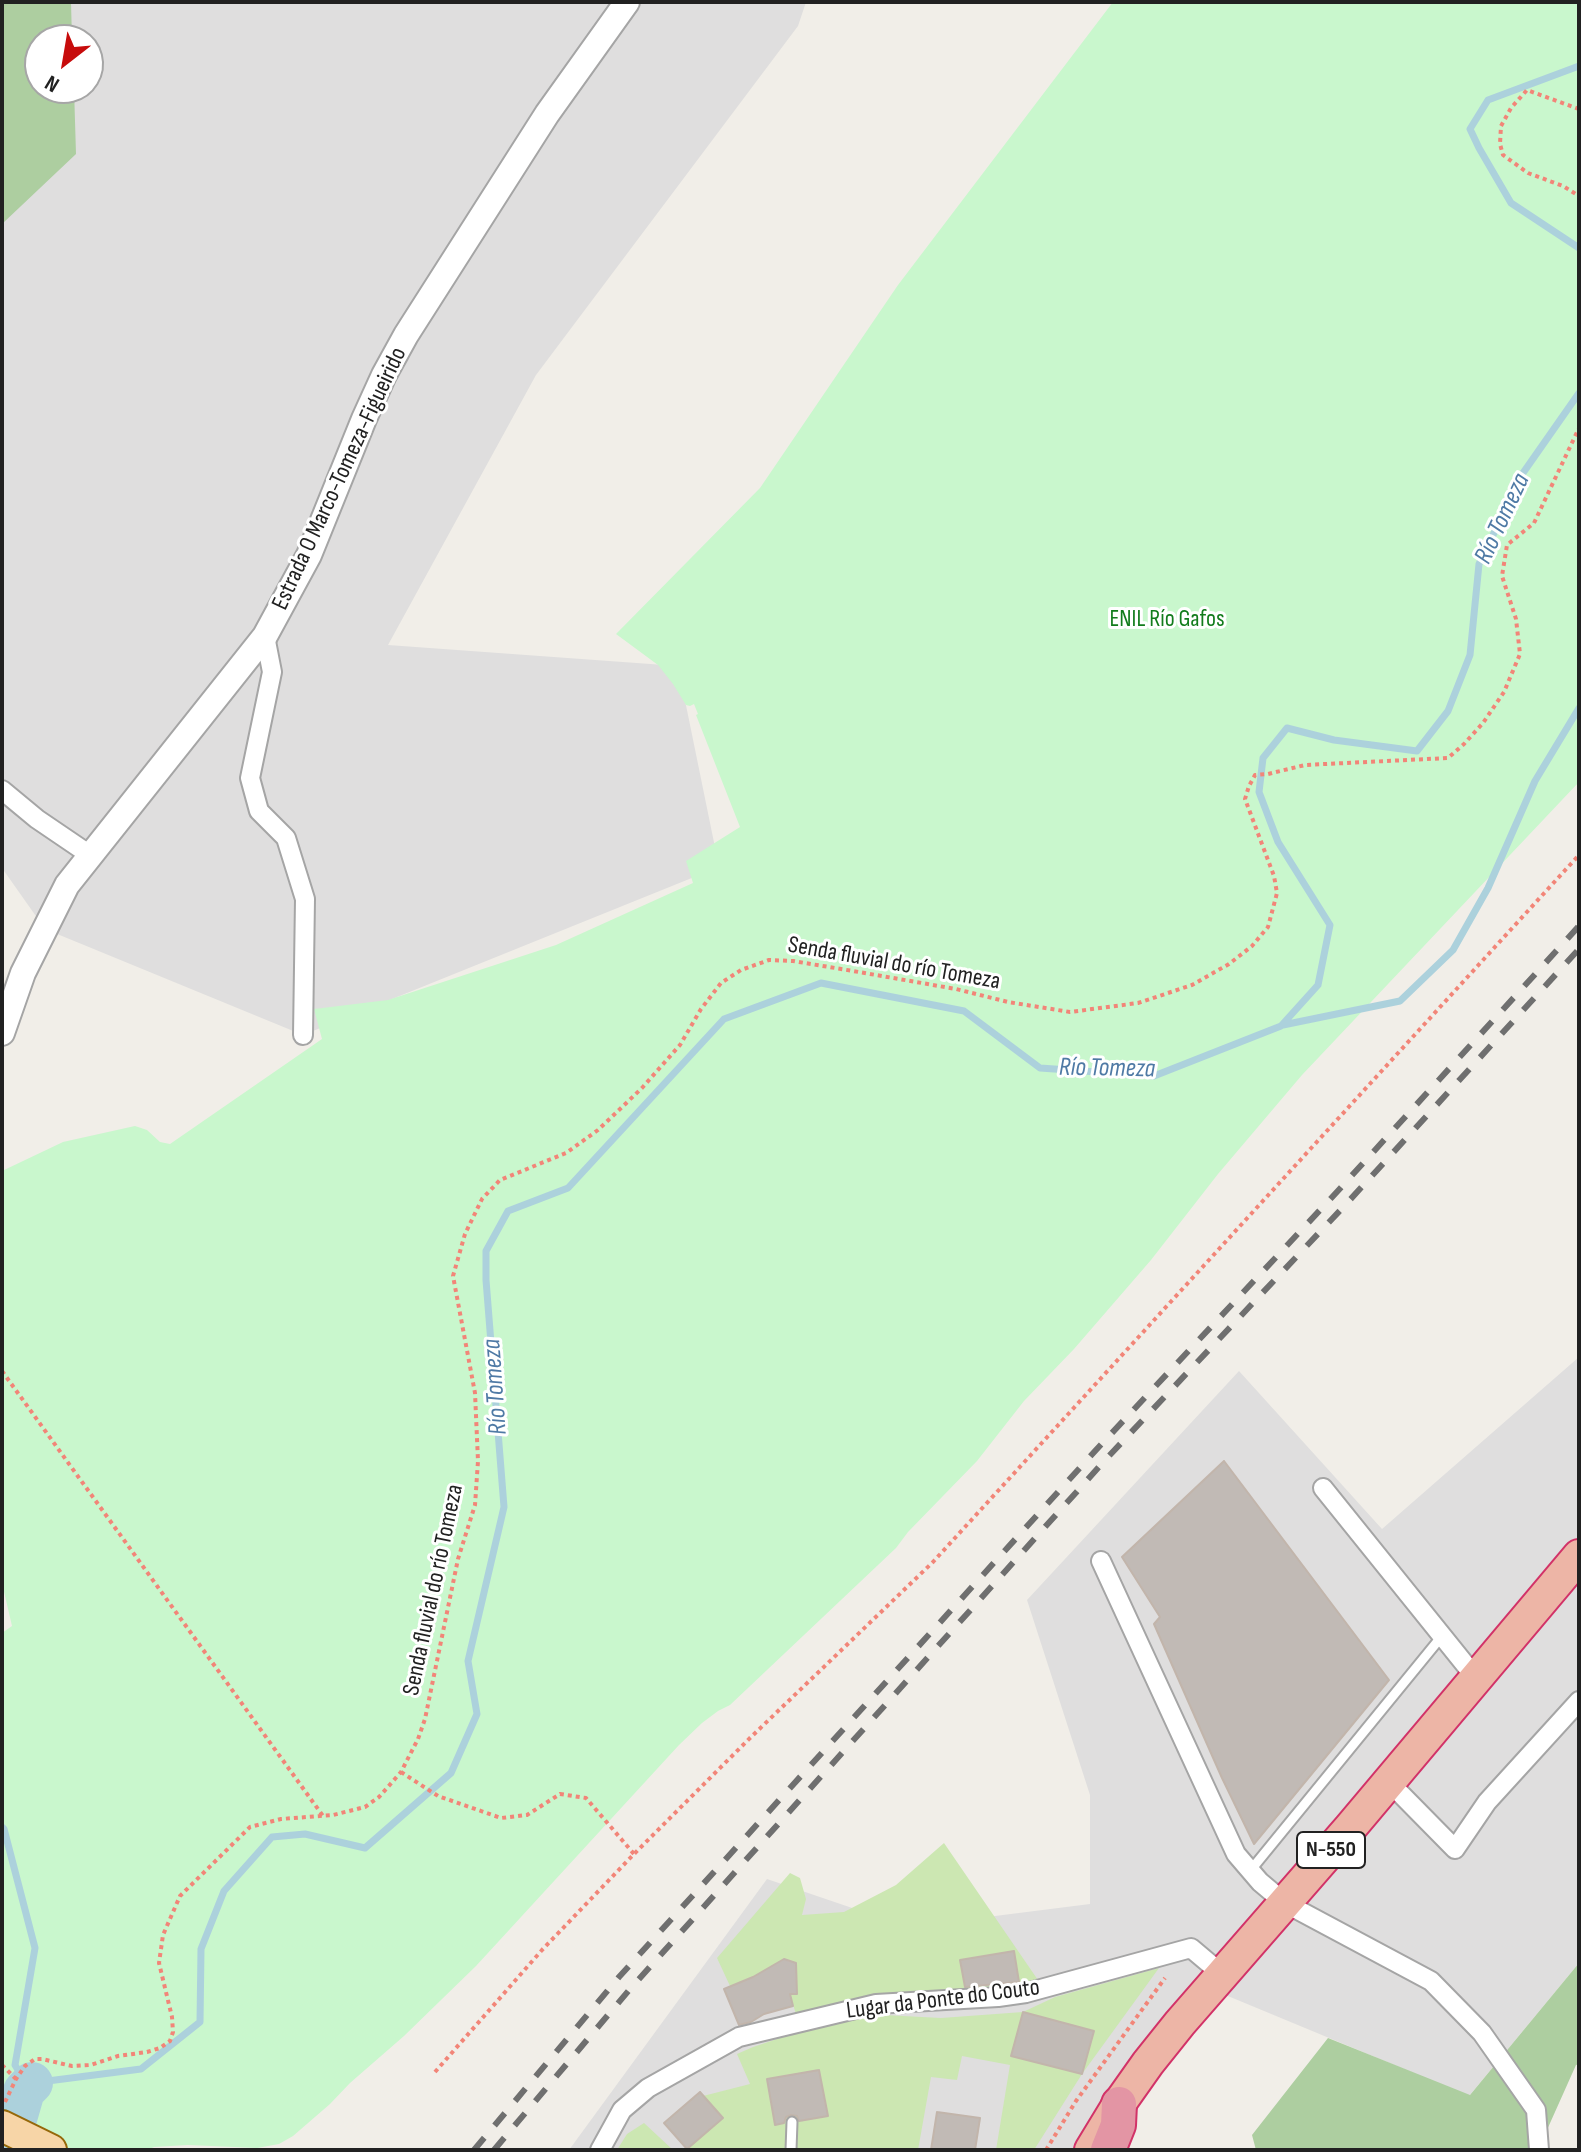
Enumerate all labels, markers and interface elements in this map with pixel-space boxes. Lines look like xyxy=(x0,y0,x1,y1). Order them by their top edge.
north arrow xyxy=(24,24,104,104)
text: N xyxy=(40,69,64,98)
street label: Estrada O Marco-Tomeza-Figueirido xyxy=(266,343,414,615)
water label: Río Tomeza xyxy=(1469,469,1537,569)
park label: ENIL Río Gafos xyxy=(1109,606,1225,634)
street label: Senda fluvial do río Tomeza xyxy=(786,931,1002,997)
water label: Río Tomeza xyxy=(1059,1053,1155,1085)
water label: Río Tomeza xyxy=(477,1338,515,1436)
street label: Senda fluvial do río Tomeza xyxy=(398,1482,470,1698)
road number: N-550 xyxy=(1297,1832,1365,1868)
street label: Lugar da Ponte do Couto xyxy=(845,1974,1041,2026)

